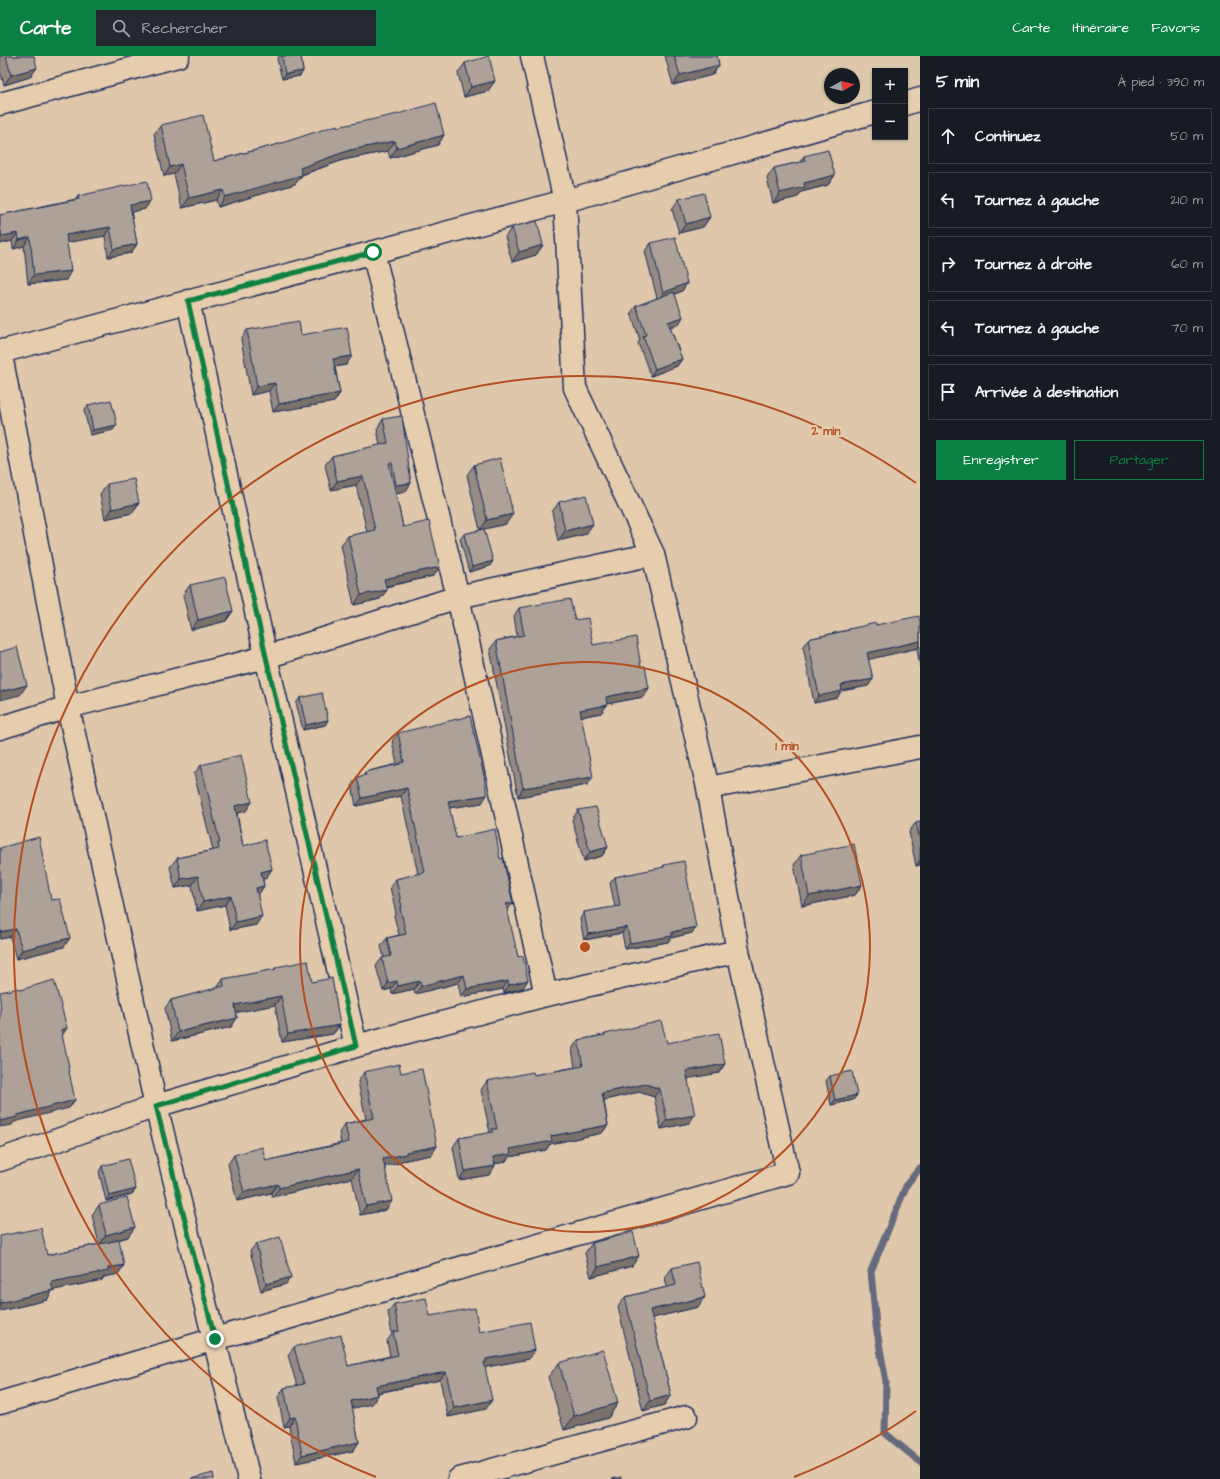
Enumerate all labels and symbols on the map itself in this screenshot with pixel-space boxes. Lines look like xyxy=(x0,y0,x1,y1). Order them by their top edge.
north arrow xyxy=(824,68,860,104)
route start xyxy=(364,243,382,261)
text: 2 min xyxy=(811,423,840,440)
text: 1 min xyxy=(775,738,799,755)
centre of rings xyxy=(578,940,592,954)
route end xyxy=(206,1330,224,1348)

